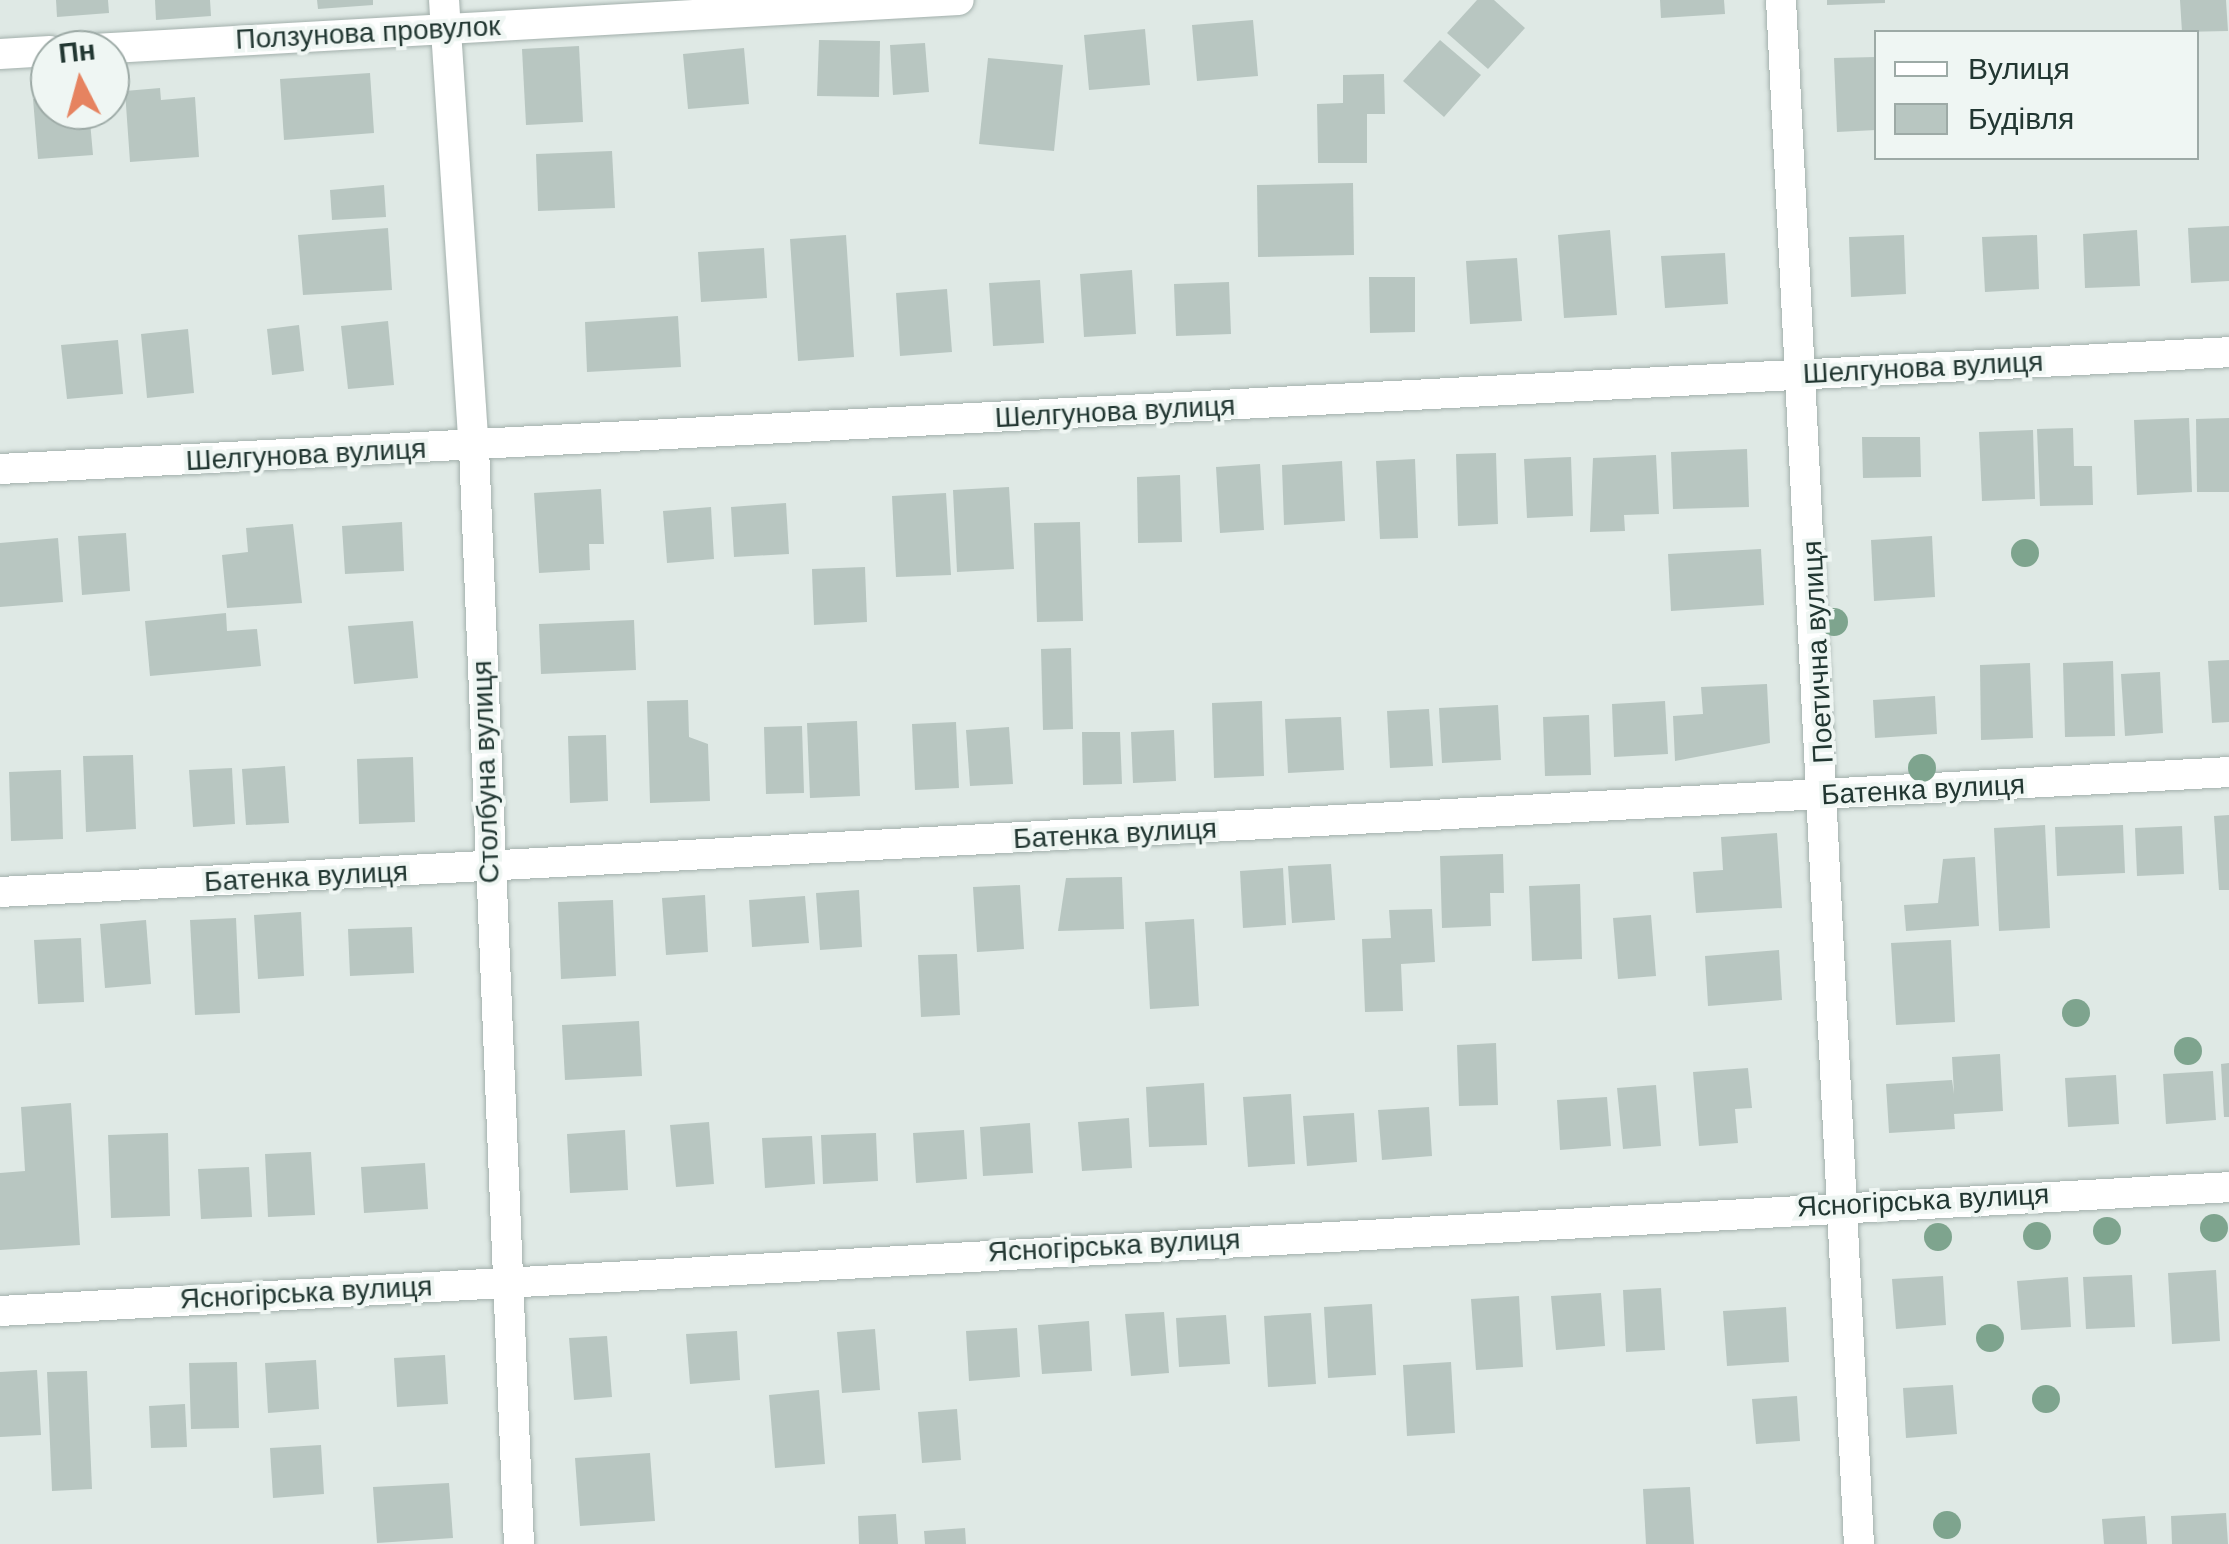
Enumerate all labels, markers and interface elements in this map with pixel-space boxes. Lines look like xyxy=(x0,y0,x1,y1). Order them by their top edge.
street label: Ползунова провулок xyxy=(235,9,501,57)
north arrow xyxy=(30,30,130,130)
legend xyxy=(1874,30,2199,160)
text: Пн xyxy=(57,34,97,69)
text: Вулиця xyxy=(1968,52,2070,85)
text: Будівля xyxy=(1968,102,2074,135)
street label: Шелгунова вулиця xyxy=(1802,345,2044,391)
street label: Шелгунова вулиця xyxy=(994,389,1236,435)
street label: Шелгунова вулиця xyxy=(185,432,427,478)
street label: Поетична вулиця xyxy=(1795,540,1841,764)
street label: Столбуна вулиця xyxy=(465,660,507,884)
street label: Батенка вулиця xyxy=(1820,768,2026,812)
street label: Батенка вулиця xyxy=(1012,812,1218,856)
street label: Батенка вулиця xyxy=(203,855,409,899)
street label: Ясногірська вулиця xyxy=(1796,1178,2050,1224)
street label: Ясногірська вулиця xyxy=(987,1223,1241,1269)
street label: Ясногірська вулиця xyxy=(179,1270,433,1316)

